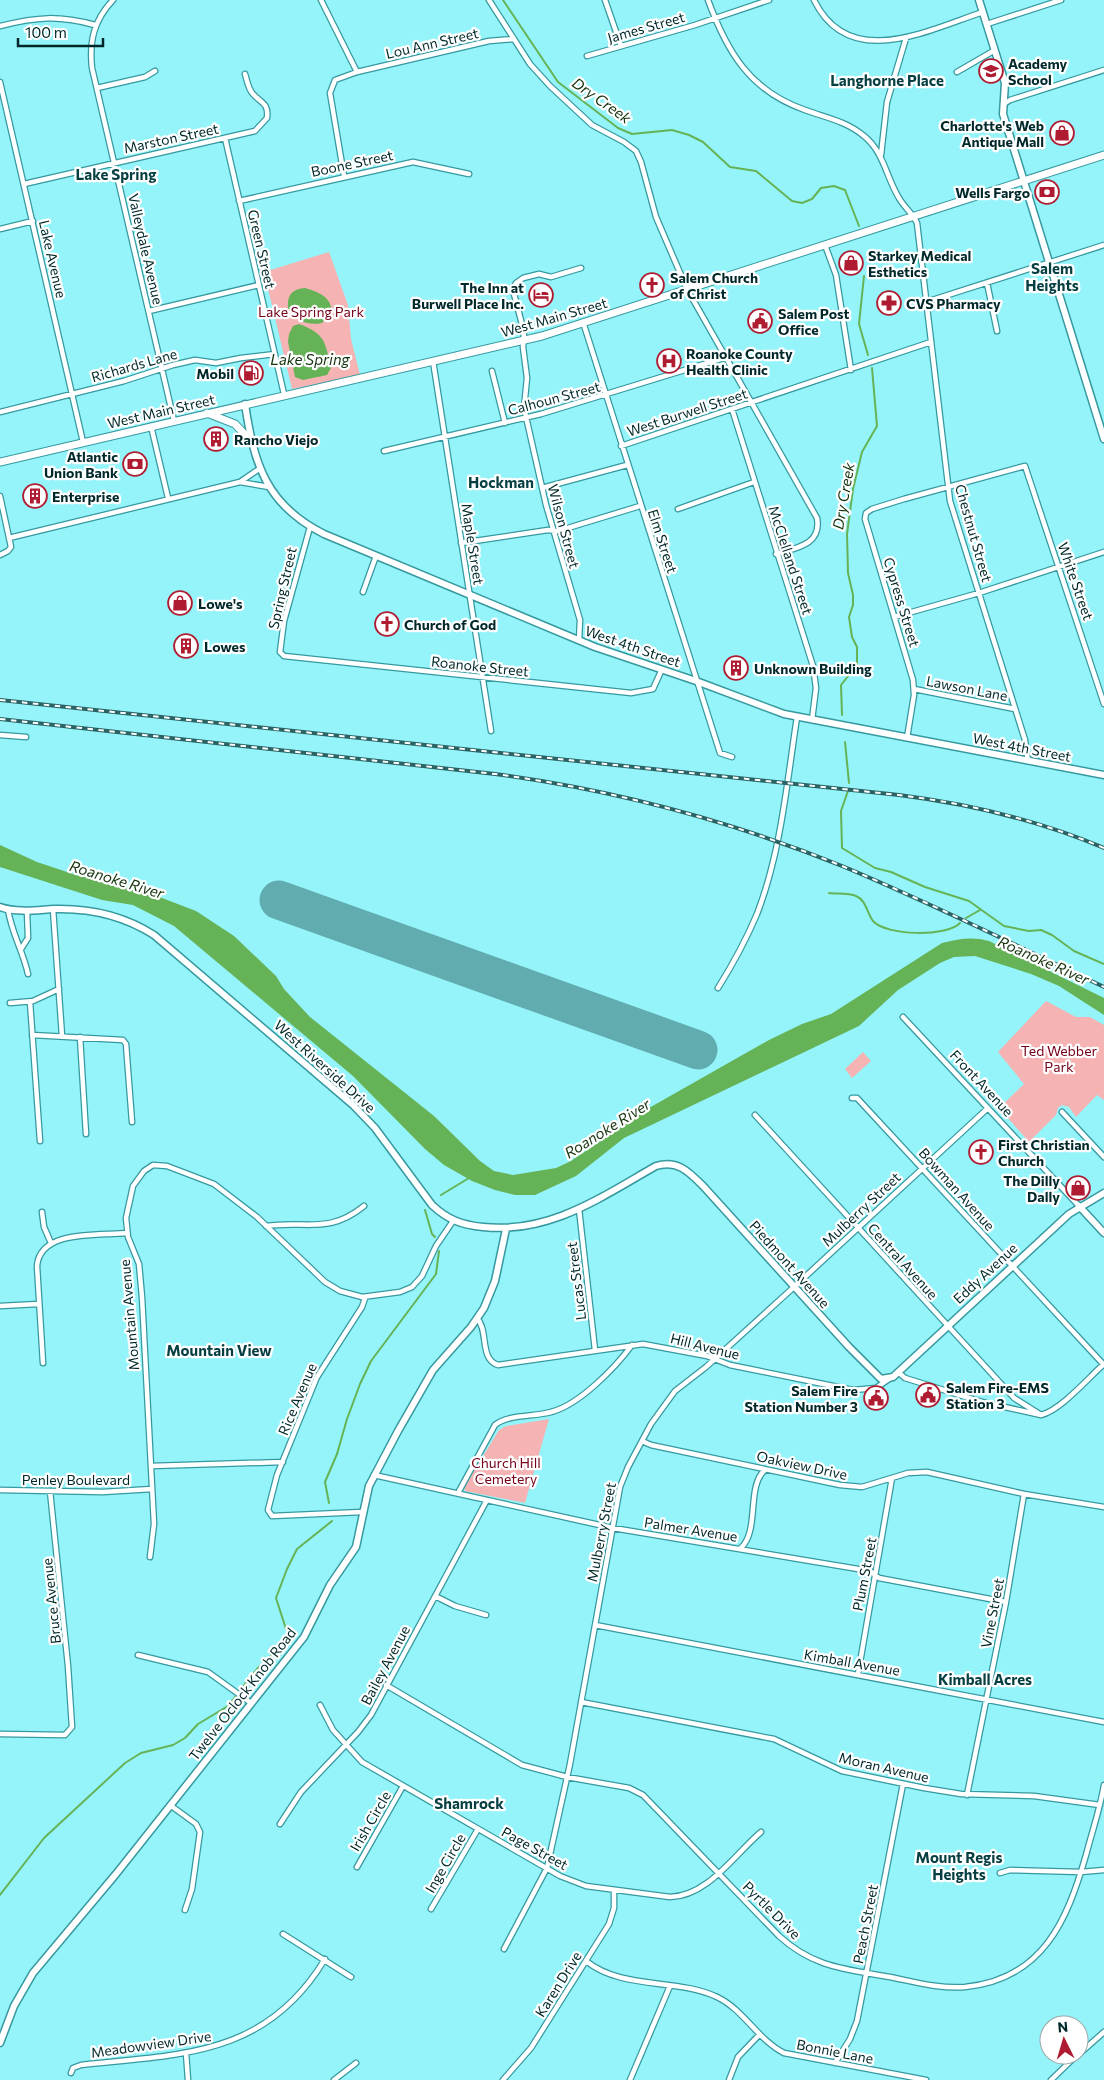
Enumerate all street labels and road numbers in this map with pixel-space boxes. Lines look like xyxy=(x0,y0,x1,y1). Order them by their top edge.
street label: James Street xyxy=(605,8,687,46)
street label: Lou Ann Street xyxy=(384,24,480,62)
street label: Marston Street xyxy=(122,120,220,156)
street label: Boone Street xyxy=(309,146,395,180)
street label: Valleydale Avenue xyxy=(125,192,167,306)
street label: Green Street xyxy=(245,208,279,290)
street label: Lake Avenue xyxy=(36,218,70,300)
street label: West Main Street xyxy=(499,294,609,340)
street label: Richards Lane xyxy=(89,345,179,385)
street label: Calhoun Street xyxy=(506,377,602,418)
street label: West Burwell Street xyxy=(625,384,750,439)
street label: West Main Street xyxy=(106,390,217,432)
street label: Wilson Street xyxy=(545,482,583,570)
street label: Chestnut Street xyxy=(952,482,996,584)
street label: Maple Street xyxy=(458,502,488,586)
street label: McClelland Street xyxy=(765,503,817,617)
street label: Elm Street xyxy=(645,507,681,575)
street label: White Street xyxy=(1055,540,1097,622)
street label: Spring Street xyxy=(264,545,300,631)
street label: Cypress Street xyxy=(880,555,924,649)
street label: West 4th Street xyxy=(583,622,683,670)
street label: Roanoke Street xyxy=(430,652,530,680)
street label: Lawson Lane xyxy=(925,672,1009,704)
street label: West 4th Street xyxy=(971,729,1073,765)
street label: West Riverside Drive xyxy=(271,1016,379,1116)
street label: Front Avenue xyxy=(947,1046,1017,1120)
street label: Bowman Avenue xyxy=(915,1144,999,1234)
street label: Mulberry Street xyxy=(818,1168,904,1250)
street label: Piedmont Avenue xyxy=(746,1217,834,1311)
street label: Central Avenue xyxy=(864,1219,942,1303)
street label: Eddy Avenue xyxy=(950,1239,1020,1307)
street label: Lucas Street xyxy=(563,1241,589,1321)
street label: Mountain Avenue xyxy=(116,1259,142,1371)
street label: Hill Avenue xyxy=(669,1329,741,1363)
street label: Rice Avenue xyxy=(274,1360,320,1438)
street label: Oakview Drive xyxy=(755,1447,849,1483)
street label: Penley Boulevard xyxy=(22,1471,130,1488)
street label: Mulberry Street xyxy=(583,1481,619,1583)
street label: Palmer Avenue xyxy=(643,1513,739,1545)
street label: Plum Street xyxy=(849,1536,880,1612)
street label: Bruce Avenue xyxy=(38,1557,64,1645)
street label: Vine Street xyxy=(977,1576,1007,1649)
street label: Bailey Avenue xyxy=(357,1622,413,1708)
street label: Twelve Oclock Knob Road xyxy=(185,1624,299,1764)
street label: Kimball Avenue xyxy=(803,1645,901,1679)
street label: Moran Avenue xyxy=(837,1748,931,1786)
street label: Irish Circle xyxy=(346,1788,394,1854)
street label: Page Street xyxy=(499,1823,571,1873)
street label: Inge Circle xyxy=(421,1830,469,1896)
street label: Pyrtle Drive xyxy=(740,1878,804,1942)
street label: Peach Street xyxy=(849,1883,881,1965)
street label: Karen Drive xyxy=(531,1948,585,2020)
street label: Meadowview Drive xyxy=(90,2027,212,2061)
street label: Bonnie Lane xyxy=(795,2035,875,2067)

